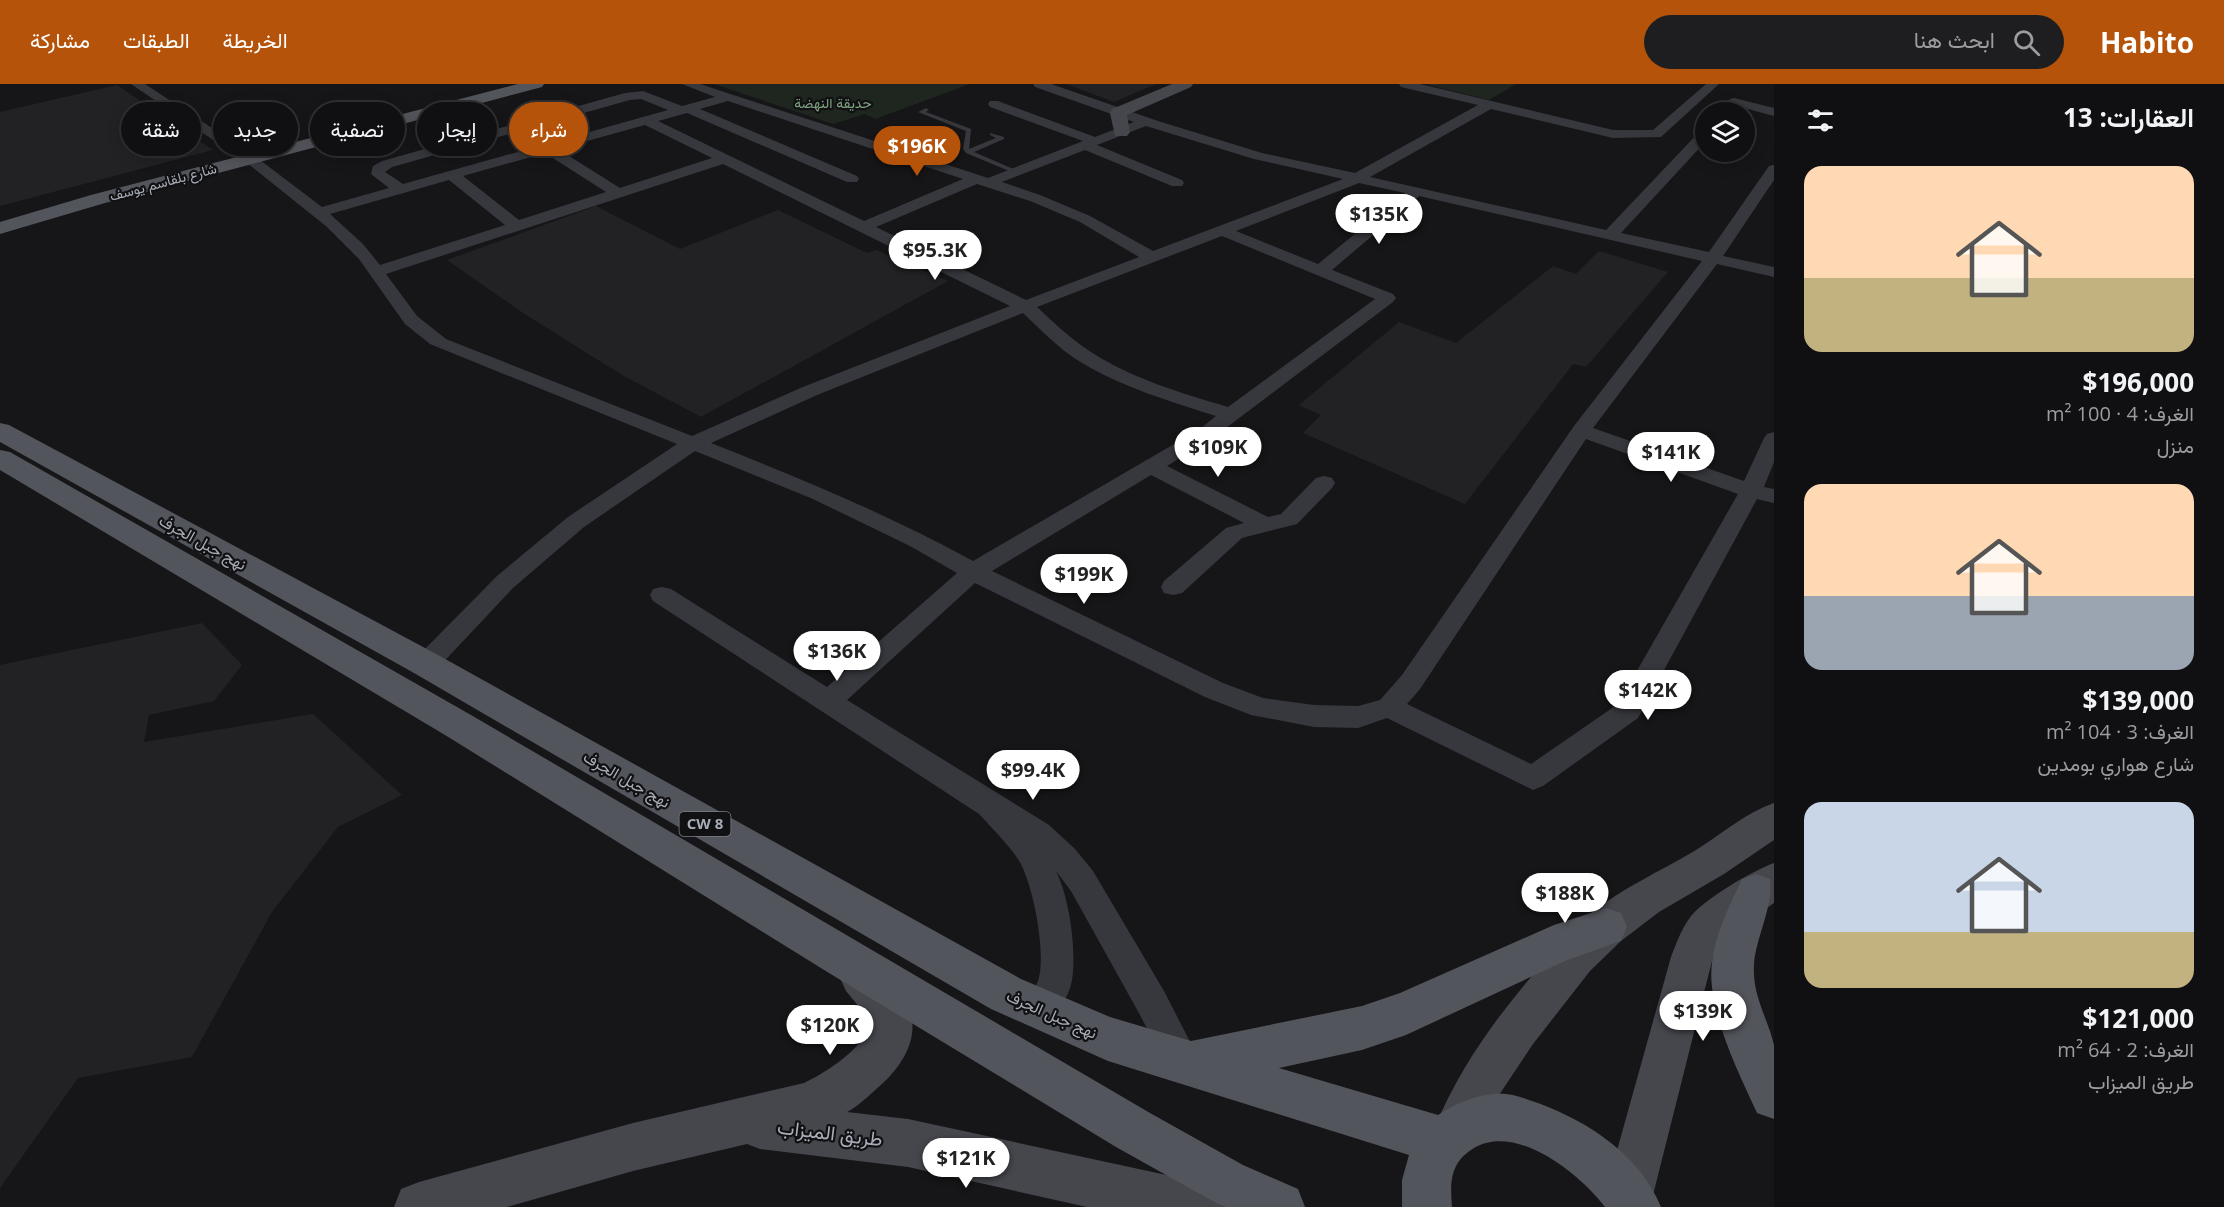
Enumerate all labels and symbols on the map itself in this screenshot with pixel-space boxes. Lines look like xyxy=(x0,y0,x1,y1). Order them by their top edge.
park label: حديقة النهضة xyxy=(794,93,872,112)
pin: $196K xyxy=(875,126,959,177)
street label: شارع بلقاسم يوسف xyxy=(107,158,219,207)
pin: $135K xyxy=(1337,194,1421,245)
pin: $95.3K xyxy=(886,230,984,281)
pin: $109K xyxy=(1176,427,1260,478)
pin: $141K xyxy=(1629,432,1713,483)
street label: نهج جبل الجرف xyxy=(155,509,251,576)
pin: $199K xyxy=(1042,554,1126,605)
pin: $136K xyxy=(795,631,879,682)
pin: $142K xyxy=(1606,670,1690,721)
street label: نهج جبل الجرف xyxy=(579,745,675,814)
pin: $99.4K xyxy=(984,750,1082,801)
road number: CW 8 xyxy=(680,812,730,836)
pin: $188K xyxy=(1523,873,1607,924)
street label: نهج جبل الجرف xyxy=(1003,984,1101,1045)
pin: $139K xyxy=(1661,991,1745,1042)
pin: $120K xyxy=(788,1005,872,1056)
street label: طريق الميزاب xyxy=(776,1113,884,1152)
pin: $121K xyxy=(924,1138,1008,1189)

